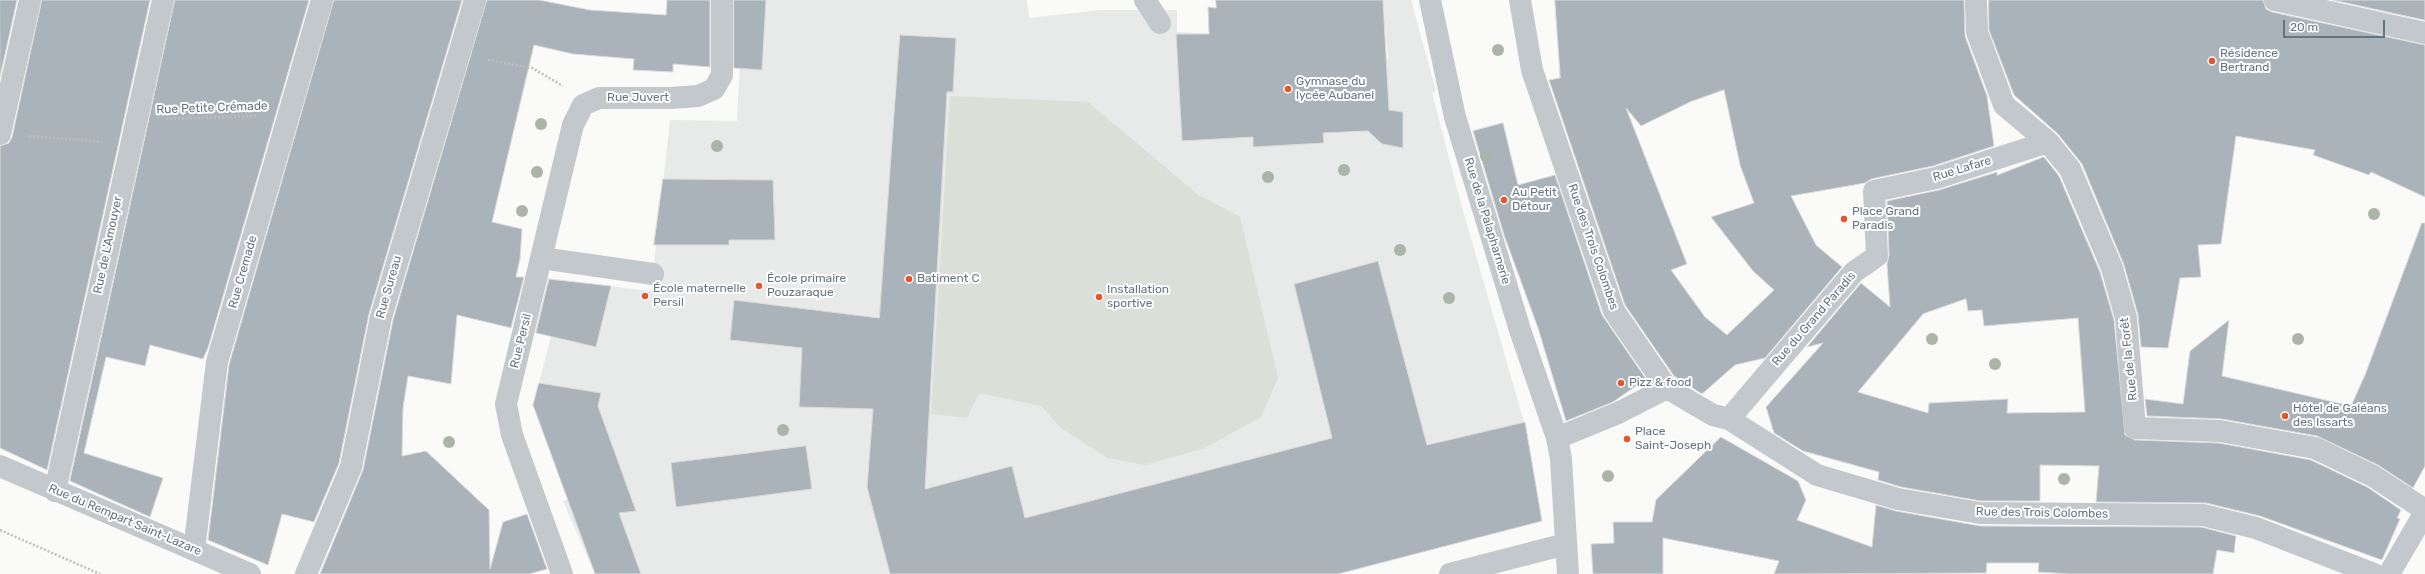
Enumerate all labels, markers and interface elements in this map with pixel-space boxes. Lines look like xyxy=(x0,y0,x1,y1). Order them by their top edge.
scale bar xyxy=(2285,12,2387,38)
text: 20 m xyxy=(2290,20,2318,34)
place label: Résidence Bertrand xyxy=(2220,47,2278,75)
marker: Résidence Bertrand xyxy=(2207,56,2217,66)
place label: Gymnase du lycée Aubanel xyxy=(1296,75,1374,103)
marker: Gymnase du lycée Aubanel xyxy=(1283,84,1293,94)
street label: Rue Juvert xyxy=(607,91,669,105)
street label: Rue Petite Crémade xyxy=(156,99,268,117)
street label: Rue Lafare xyxy=(1931,153,1993,185)
street label: Rue de la Palapharnerie xyxy=(1461,156,1513,286)
street label: Rue des Trois Colombes xyxy=(1565,182,1621,312)
place label: Au Petit Détour xyxy=(1512,186,1557,214)
street label: Rue de L'Amouyer xyxy=(91,195,125,295)
marker: Au Petit Détour xyxy=(1499,195,1509,205)
place label: Place Grand Paradis xyxy=(1852,205,1919,233)
marker: Place Grand Paradis xyxy=(1839,214,1849,224)
street label: Rue Cremade xyxy=(226,234,260,310)
street label: Rue Sureau xyxy=(373,254,405,320)
street label: Rue du Grand Paradis xyxy=(1769,269,1859,369)
place label: École primaire Pouzaraque xyxy=(767,272,846,300)
place label: Batiment C xyxy=(917,272,979,286)
marker: Batiment C xyxy=(904,274,914,284)
marker: École primaire Pouzaraque xyxy=(754,281,764,291)
place label: École maternelle Persil xyxy=(653,282,746,310)
place label: Installation sportive xyxy=(1107,283,1169,311)
marker: École maternelle Persil xyxy=(640,291,650,301)
marker: Installation sportive xyxy=(1094,292,1104,302)
street label: Rue Persil xyxy=(507,312,535,370)
street label: Rue de la Forêt xyxy=(2117,317,2141,401)
place label: Pizz & food xyxy=(1629,376,1691,390)
marker: Pizz & food xyxy=(1616,378,1626,388)
place label: Hôtel de Galéans des Issarts xyxy=(2293,402,2387,430)
marker: Hôtel de Galéans des Issarts xyxy=(2280,411,2290,421)
place label: Place Saint-Joseph xyxy=(1635,425,1711,453)
marker: Place Saint-Joseph xyxy=(1622,434,1632,444)
street label: Rue du Rempart Saint-Lazare xyxy=(46,481,204,559)
street label: Rue des Trois Colombes xyxy=(1976,505,2108,521)

